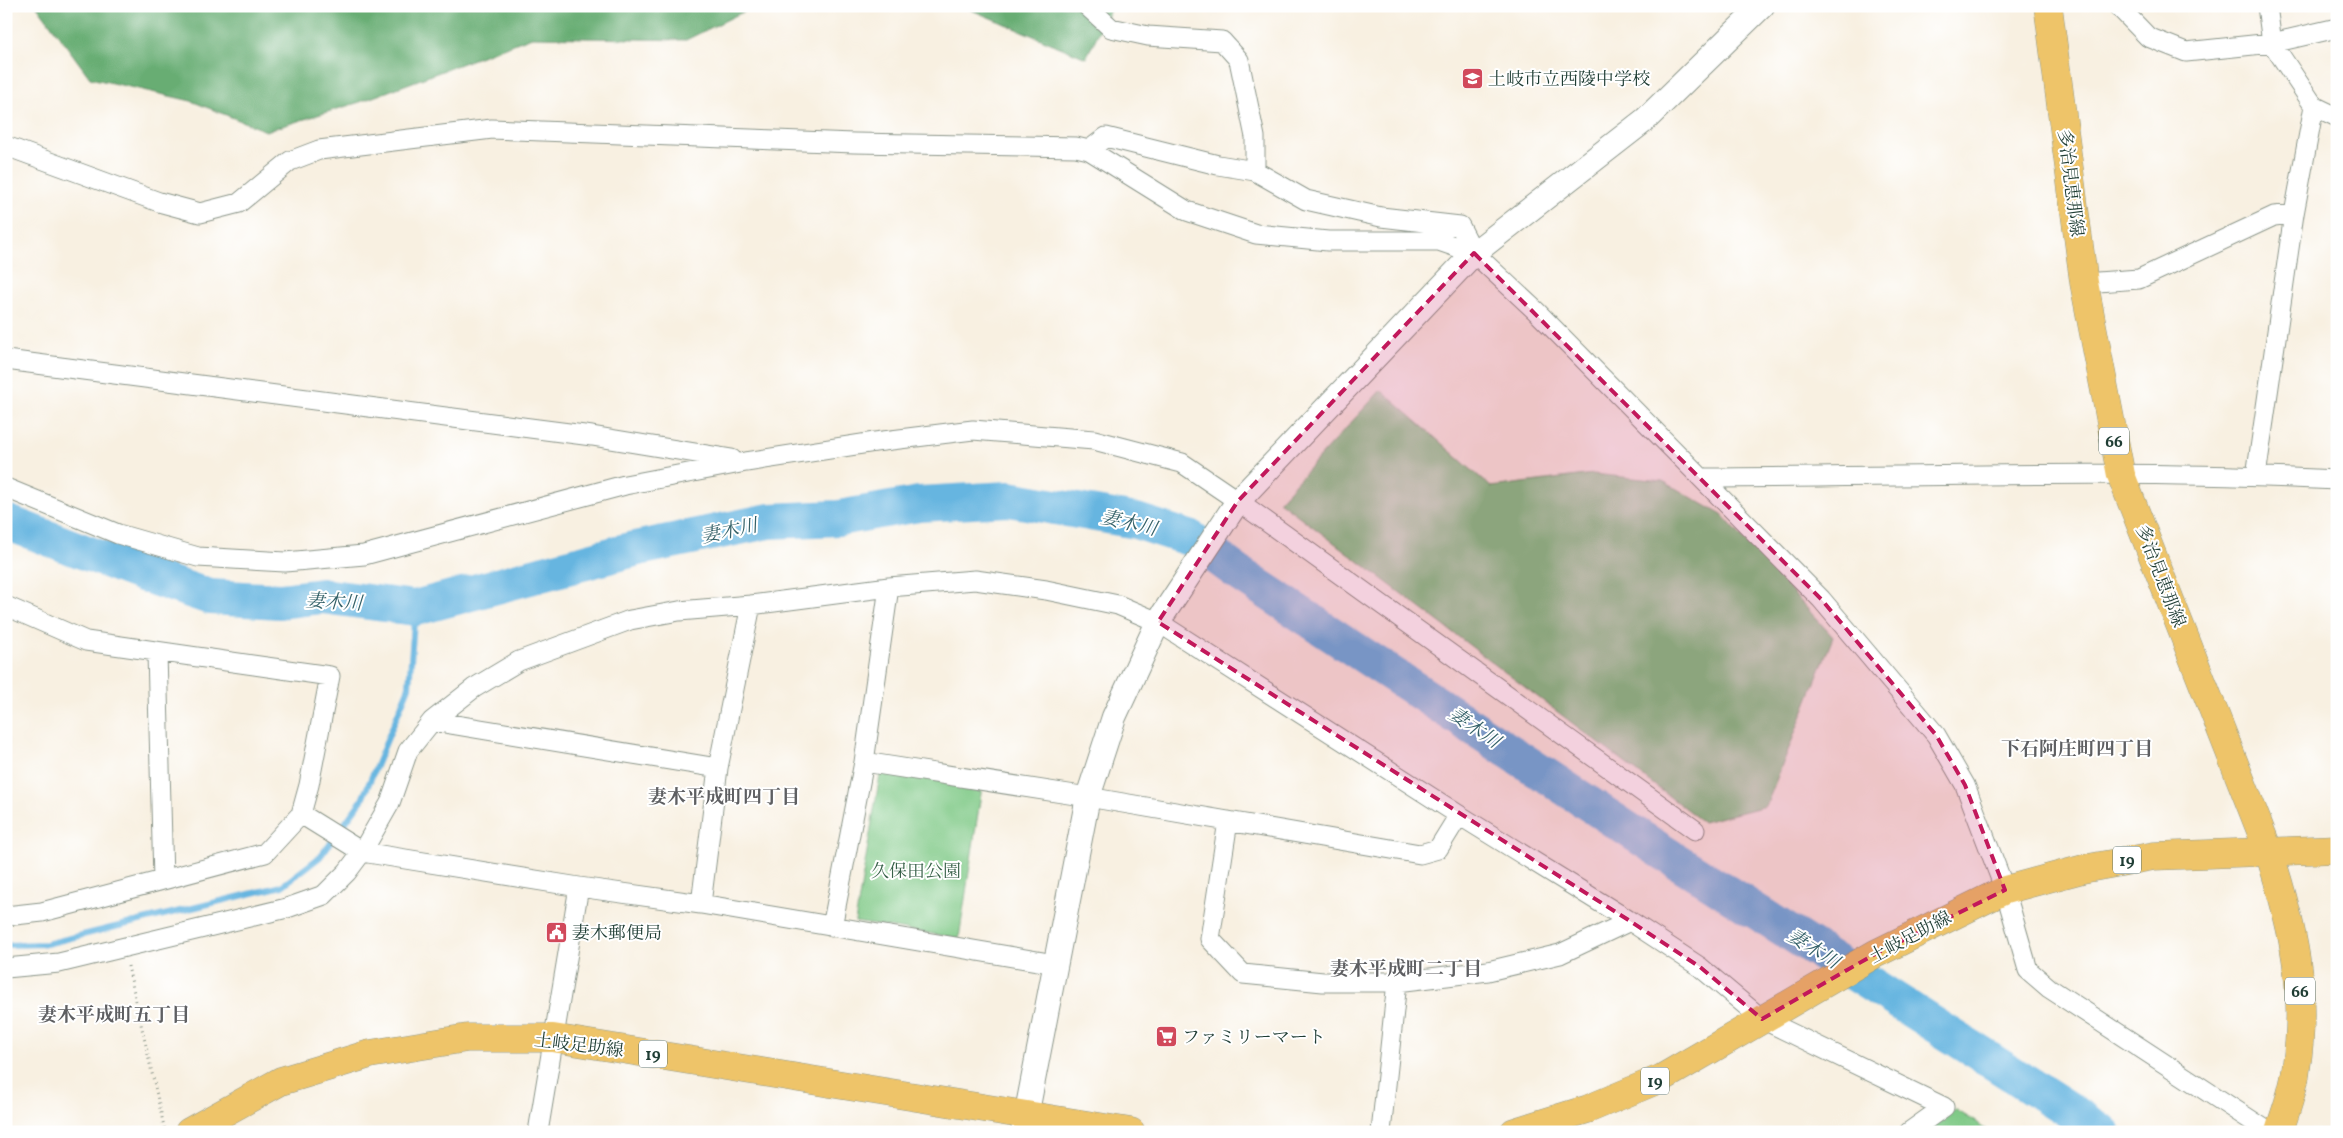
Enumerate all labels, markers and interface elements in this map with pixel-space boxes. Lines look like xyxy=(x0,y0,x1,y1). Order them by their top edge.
school or university icon: 土岐市立西陵中学校 xyxy=(1460,67,1484,91)
place label: 土岐市立西陵中学校 xyxy=(1488,68,1650,93)
street label: 多治見恵那線 xyxy=(2051,128,2088,238)
road number: 66 xyxy=(2099,428,2129,454)
water label: 妻木川 xyxy=(1098,505,1161,543)
water label: 妻木川 xyxy=(699,513,762,551)
street label: 多治見恵那線 xyxy=(2129,522,2191,631)
water label: 妻木川 xyxy=(305,589,365,618)
water label: 妻木川 xyxy=(1443,702,1506,756)
district label: 下石阿庄町四丁目 xyxy=(2001,737,2153,763)
district label: 妻木平成町四丁目 xyxy=(648,785,800,811)
road number: 19 xyxy=(2113,846,2141,874)
park label: 久保田公園 xyxy=(871,860,961,885)
street label: 土岐足助線 xyxy=(1865,906,1956,970)
public building icon: 妻木郵便局 xyxy=(544,921,568,945)
place label: 妻木郵便局 xyxy=(572,922,662,947)
water label: 妻木川 xyxy=(1782,924,1846,977)
district label: 妻木平成町二丁目 xyxy=(1330,957,1482,983)
road number: 66 xyxy=(2285,978,2315,1004)
district label: 妻木平成町五丁目 xyxy=(38,1003,190,1029)
supermarket icon: ファミリーマート xyxy=(1154,1025,1178,1049)
place label: ファミリーマート xyxy=(1182,1026,1326,1051)
street label: 土岐足助線 xyxy=(533,1029,625,1064)
road number: 19 xyxy=(639,1040,667,1068)
road number: 19 xyxy=(1641,1068,1669,1094)

